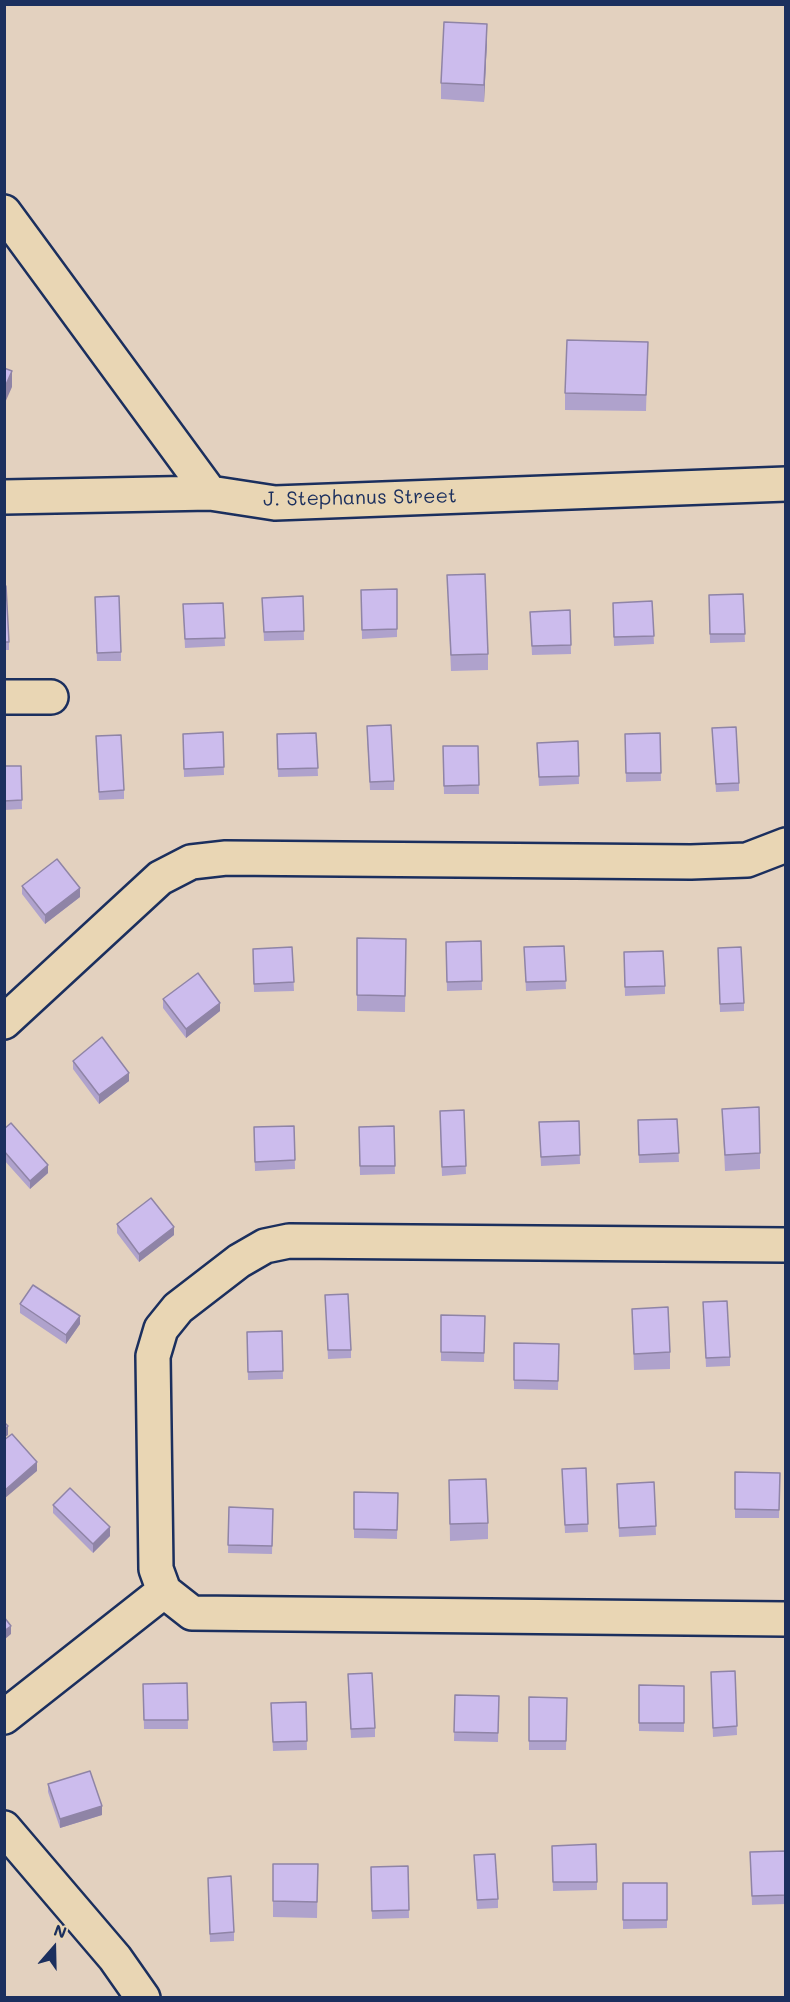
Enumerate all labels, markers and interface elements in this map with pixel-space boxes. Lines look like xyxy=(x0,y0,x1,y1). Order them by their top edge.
street label: J. Stephanus Street xyxy=(263,484,457,512)
north arrow xyxy=(24,1918,84,1978)
text: N xyxy=(51,1919,70,1943)

